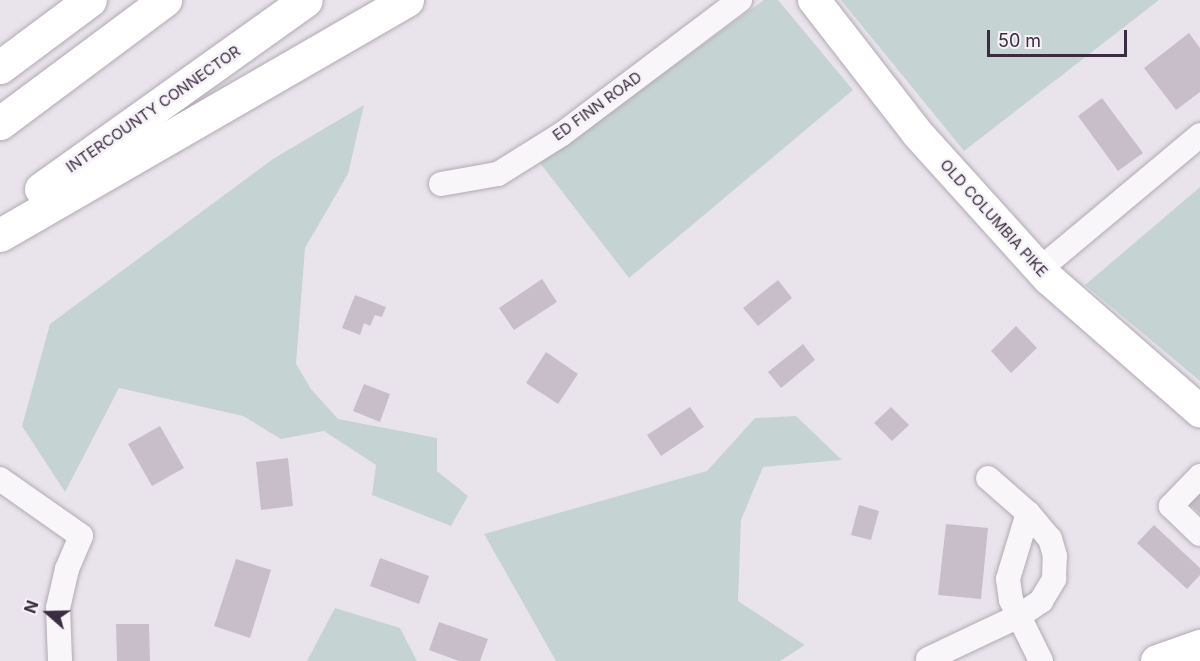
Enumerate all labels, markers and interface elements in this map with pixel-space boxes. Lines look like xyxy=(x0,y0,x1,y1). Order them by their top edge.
scale bar xyxy=(990,18,1130,56)
text: 50 m xyxy=(998,30,1041,51)
street label: INTERCOUNTY CONNECTOR xyxy=(63,42,243,176)
street label: ED FINN ROAD xyxy=(549,68,645,144)
street label: OLD COLUMBIA PIKE xyxy=(937,156,1051,280)
north arrow xyxy=(18,583,78,643)
text: N xyxy=(20,598,43,616)

